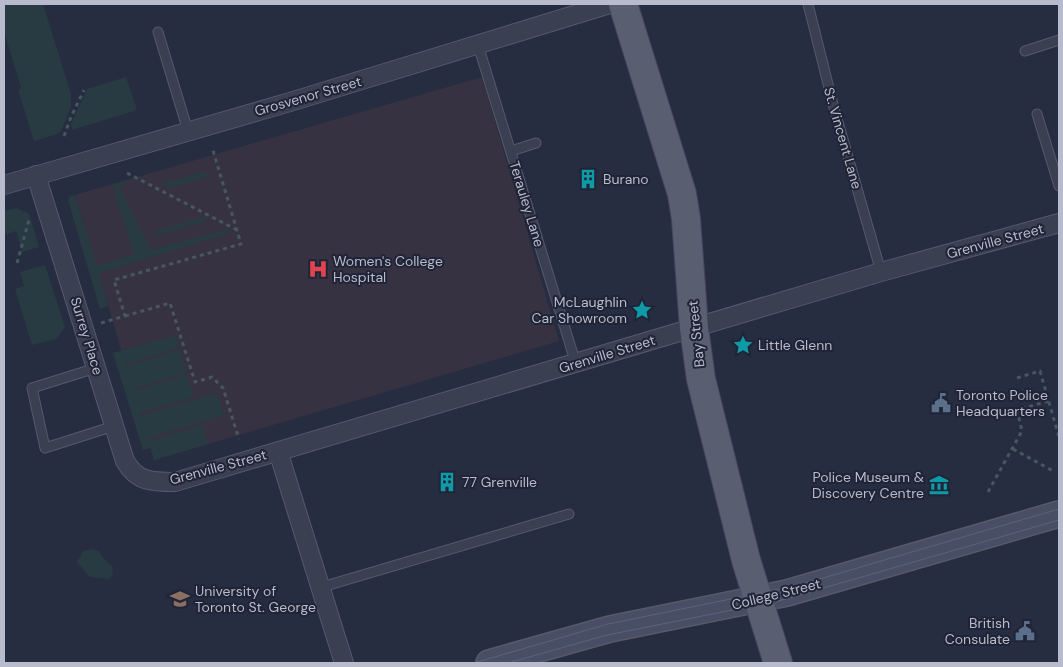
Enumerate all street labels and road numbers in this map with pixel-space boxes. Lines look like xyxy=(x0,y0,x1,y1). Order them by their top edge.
street label: Grosvenor Street xyxy=(252,72,364,120)
street label: St. Vincent Lane xyxy=(820,85,866,191)
street label: Terauley Lane xyxy=(505,159,549,249)
street label: Grenville Street xyxy=(945,219,1045,263)
street label: Surrey Place xyxy=(67,295,107,377)
street label: Bay Street xyxy=(684,300,708,368)
street label: Grenville Street xyxy=(557,331,657,377)
street label: Grenville Street xyxy=(168,445,268,489)
street label: College Street xyxy=(729,574,823,614)

